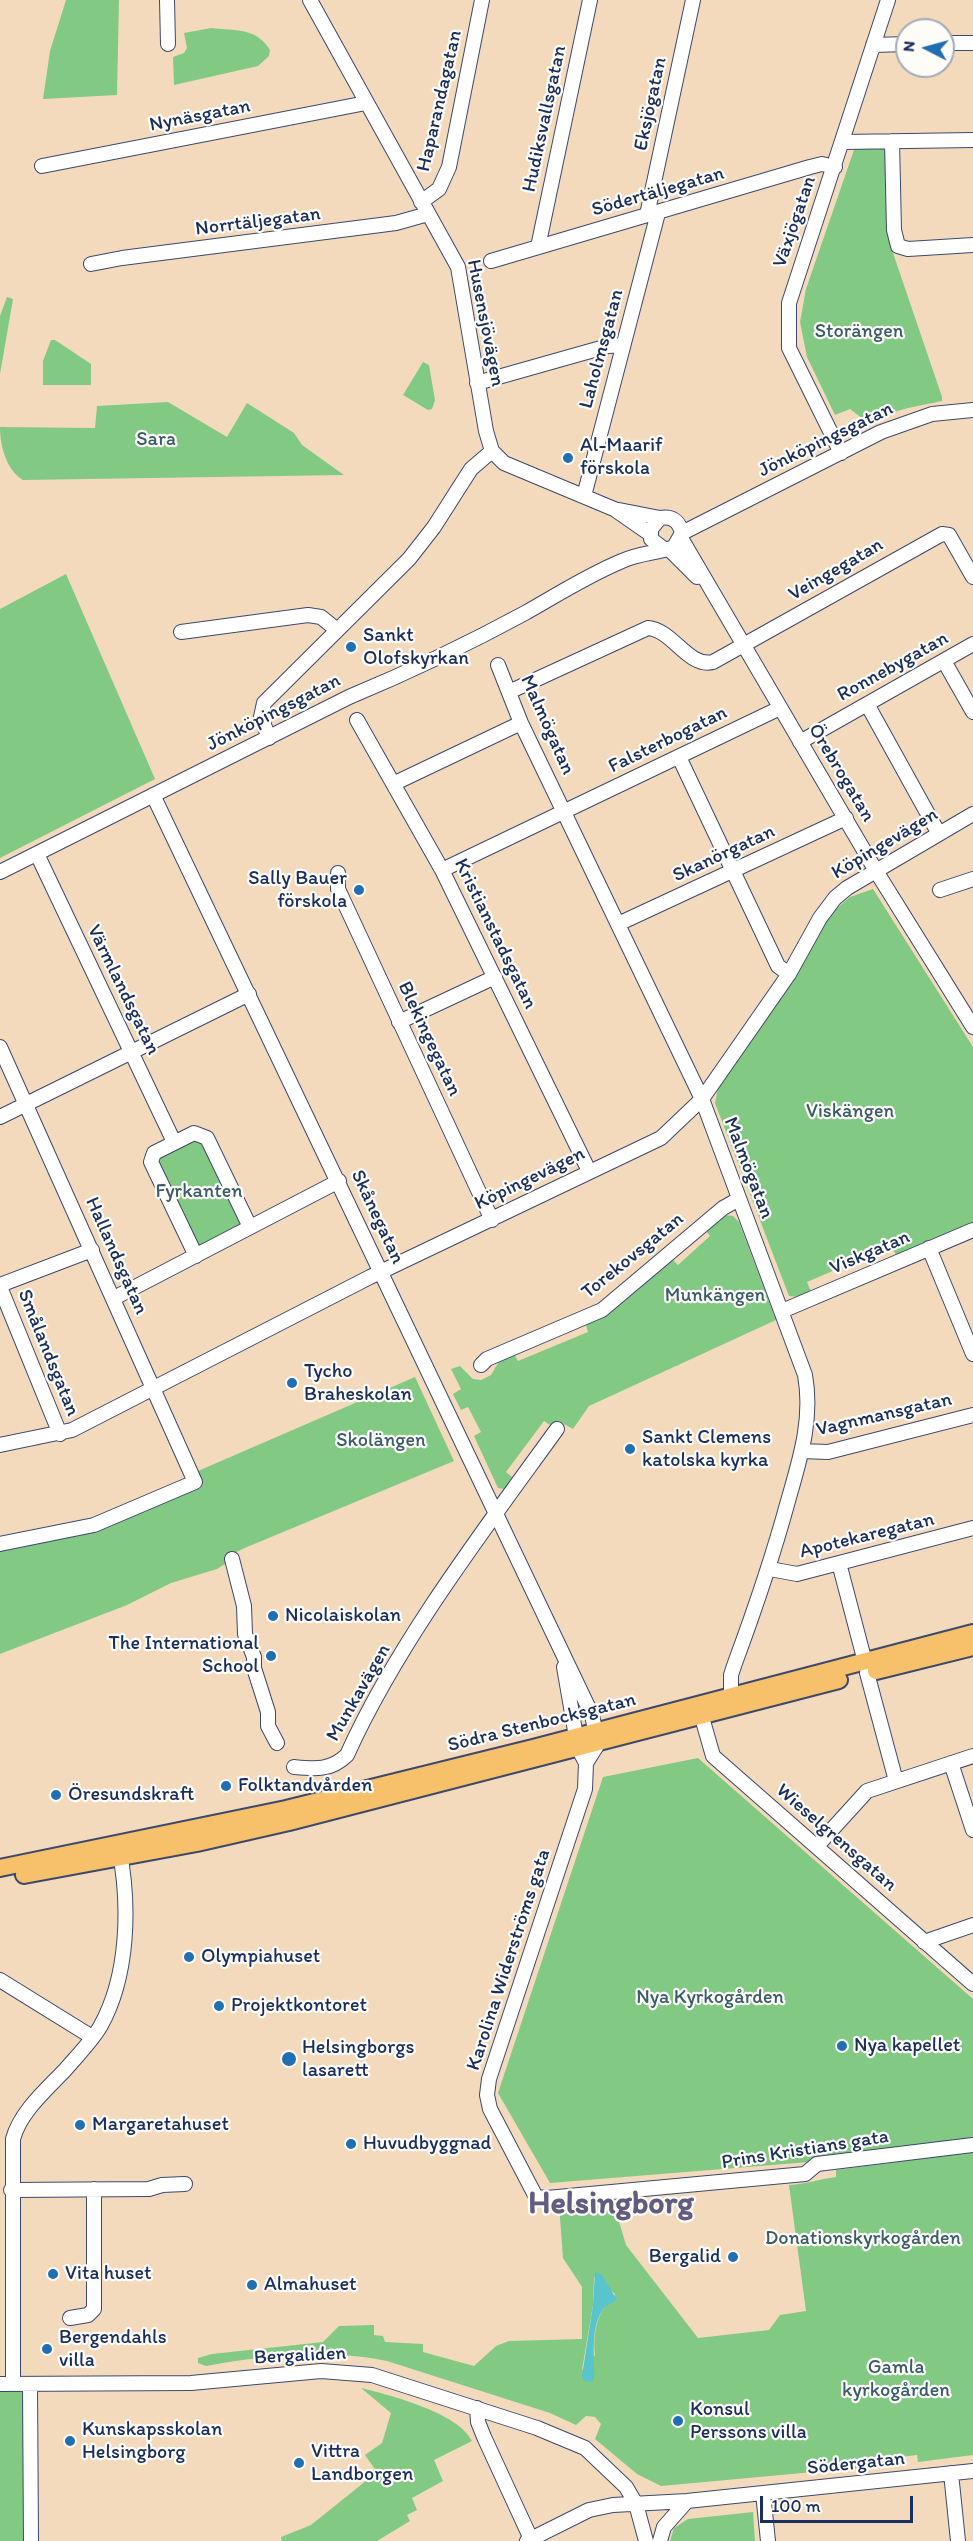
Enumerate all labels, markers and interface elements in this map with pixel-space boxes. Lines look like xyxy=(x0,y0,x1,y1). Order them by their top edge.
north arrow xyxy=(895,18,955,78)
street label: Haparandagatan xyxy=(412,28,468,174)
text: N xyxy=(899,40,919,53)
street label: Hudiksvallsgatan xyxy=(518,43,572,195)
street label: Eksjögatan xyxy=(629,55,673,153)
street label: Nynäsgatan xyxy=(148,94,252,138)
street label: Södertäljegatan xyxy=(589,162,727,222)
street label: Växjögatan xyxy=(768,173,822,271)
street label: Norrtäljegatan xyxy=(194,202,322,242)
street label: Husensjövägen xyxy=(461,257,509,389)
street label: Laholmsgatan xyxy=(575,287,629,411)
park label: Storängen xyxy=(815,320,903,344)
street label: Jönköpingsgatan xyxy=(755,397,897,483)
park label: Sara xyxy=(136,428,176,452)
place label: Al-Maarif förskola xyxy=(580,434,663,481)
marker: Al-Maarif förskola xyxy=(561,451,575,465)
street label: Veingegatan xyxy=(784,533,888,607)
place label: Sankt Olofskyrkan xyxy=(363,624,469,671)
street label: Ronnebygatan xyxy=(833,627,953,707)
marker: Sankt Olofskyrkan xyxy=(344,640,358,654)
street label: Jönköpingsgatan xyxy=(203,669,345,757)
street label: Malmögatan xyxy=(514,671,580,779)
street label: Falsterbogatan xyxy=(605,701,731,779)
street label: Örebrogatan xyxy=(802,720,880,826)
street label: Köpingevägen xyxy=(827,803,943,885)
street label: Skanörgatan xyxy=(669,820,779,888)
street label: Kristianstadsgatan xyxy=(448,855,542,1013)
place label: Sally Bauer förskola xyxy=(248,867,347,914)
marker: Sally Bauer förskola xyxy=(352,883,366,897)
street label: Värmlandsgatan xyxy=(81,921,165,1059)
street label: Blekingegatan xyxy=(392,978,466,1100)
park label: Viskängen xyxy=(806,1100,894,1124)
street label: Malmögatan xyxy=(718,1114,778,1222)
street label: Köpingevägen xyxy=(471,1142,589,1216)
street label: Skånegatan xyxy=(345,1166,409,1268)
park label: Fyrkanten xyxy=(155,1180,243,1204)
street label: Hallandsgatan xyxy=(79,1194,153,1318)
street label: Torekovsgatan xyxy=(577,1207,689,1305)
street label: Viskgatan xyxy=(826,1225,914,1281)
park label: Munkängen xyxy=(665,1284,765,1308)
street label: Smålandsgatan xyxy=(12,1286,84,1420)
place label: Tycho Braheskolan xyxy=(304,1360,412,1407)
marker: Tycho Braheskolan xyxy=(285,1376,299,1390)
street label: Vagnmansgatan xyxy=(814,1388,954,1442)
place label: Sankt Clemens katolska kyrka xyxy=(642,1426,771,1473)
park label: Skolängen xyxy=(336,1429,426,1453)
marker: Sankt Clemens katolska kyrka xyxy=(623,1442,637,1456)
street label: Apotekaregatan xyxy=(797,1508,937,1564)
place label: Nicolaiskolan xyxy=(285,1604,401,1628)
marker: Nicolaiskolan xyxy=(266,1609,280,1623)
place label: The International School xyxy=(108,1632,259,1679)
street label: Munkavägen xyxy=(322,1640,396,1746)
marker: The International School xyxy=(264,1649,278,1663)
street label: Södra Stenbocksgatan xyxy=(445,1688,639,1758)
place label: Folktandvården xyxy=(238,1774,372,1798)
marker: Folktandvården xyxy=(219,1779,233,1793)
street label: Wieselgrensgatan xyxy=(771,1779,901,1897)
place label: Öresundskraft xyxy=(68,1783,194,1807)
marker: Öresundskraft xyxy=(49,1788,63,1802)
street label: Karolina Widerströms gata xyxy=(462,1846,556,2074)
place label: Olympiahuset xyxy=(201,1945,320,1969)
marker: Olympiahuset xyxy=(182,1950,196,1964)
park label: Nya Kyrkogården xyxy=(636,1986,784,2010)
place label: Projektkontoret xyxy=(231,1994,367,2018)
marker: Projektkontoret xyxy=(212,1999,226,2013)
place label: Nya kapellet xyxy=(854,2034,960,2058)
place label: Helsingborgs lasarett xyxy=(302,2036,414,2083)
marker: Nya kapellet xyxy=(835,2039,849,2053)
marker: Helsingborgs lasarett xyxy=(280,2050,298,2068)
place label: Margaretahuset xyxy=(92,2113,229,2137)
marker: Margaretahuset xyxy=(73,2118,87,2132)
street label: Prins Kristians gata xyxy=(720,2125,890,2175)
place label: Huvudbyggnad xyxy=(363,2132,491,2156)
marker: Huvudbyggnad xyxy=(344,2137,358,2151)
district label: Helsingborg xyxy=(528,2186,694,2224)
park label: Donationskyrkogården xyxy=(765,2227,961,2251)
place label: Bergalid xyxy=(649,2245,721,2269)
marker: Bergalid xyxy=(726,2250,740,2264)
place label: Vita huset xyxy=(65,2262,151,2286)
marker: Vita huset xyxy=(46,2267,60,2281)
place label: Almahuset xyxy=(264,2273,357,2297)
marker: Almahuset xyxy=(245,2278,259,2292)
place label: Bergendahls villa xyxy=(59,2326,167,2373)
marker: Bergendahls villa xyxy=(40,2342,54,2356)
street label: Bergaliden xyxy=(253,2342,347,2370)
park label: Gamla kyrkogården xyxy=(842,2356,950,2403)
place label: Konsul Perssons villa xyxy=(690,2398,807,2445)
marker: Konsul Perssons villa xyxy=(671,2414,685,2428)
place label: Kunskapsskolan Helsingborg xyxy=(82,2418,222,2465)
marker: Kunskapsskolan Helsingborg xyxy=(63,2434,77,2448)
place label: Vittra Landborgen xyxy=(311,2440,413,2487)
street label: Södergatan xyxy=(806,2447,906,2481)
marker: Vittra Landborgen xyxy=(292,2456,306,2470)
scale bar xyxy=(763,2484,916,2522)
text: 100 m xyxy=(771,2495,821,2517)

